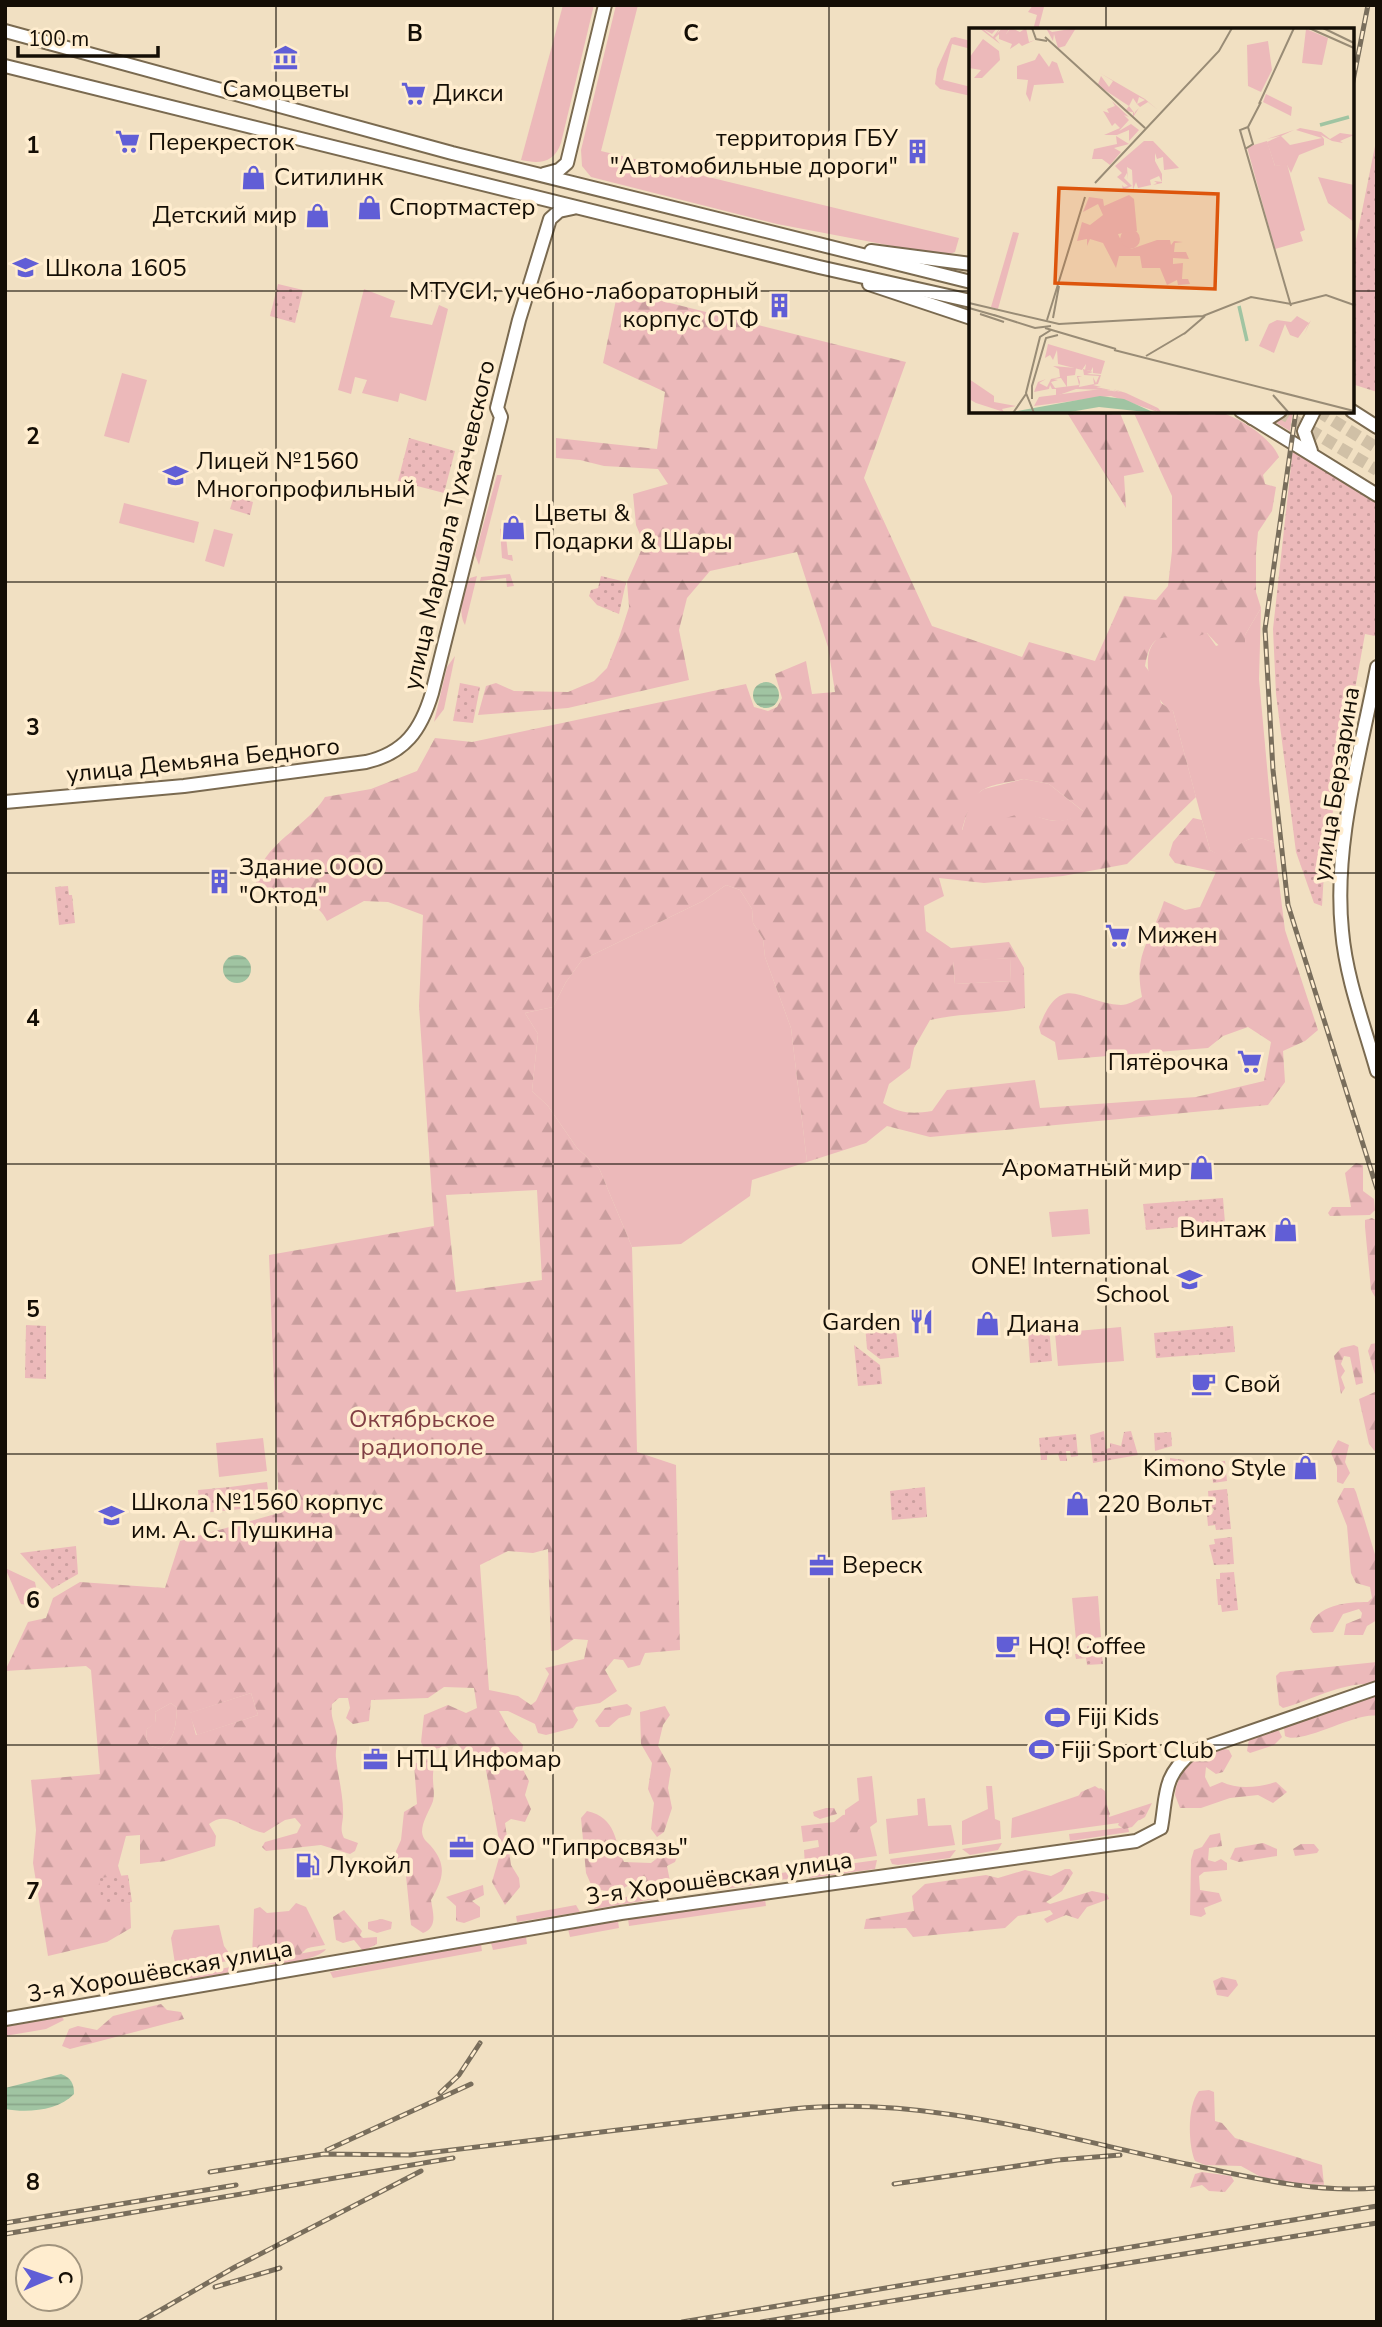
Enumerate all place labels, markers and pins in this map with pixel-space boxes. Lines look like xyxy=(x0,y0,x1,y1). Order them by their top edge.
museum icon: Самоцветы xyxy=(272,44,300,72)
place label: Самоцветы xyxy=(223,73,349,105)
place label: Дикси xyxy=(433,77,504,109)
supermarket icon: Дикси xyxy=(399,79,427,107)
place label: территория ГБУ "Автомобильные дороги" xyxy=(610,122,899,182)
place label: Перекресток xyxy=(148,126,295,158)
supermarket icon: Перекресток xyxy=(114,128,142,156)
building icon: территория ГБУ "Автомобильные дороги" xyxy=(904,138,932,166)
place label: Ситилинк xyxy=(274,161,384,193)
shop icon: Ситилинк xyxy=(240,163,268,191)
place label: Спортмастер xyxy=(389,191,536,223)
shop icon: Спортмастер xyxy=(355,193,383,221)
place label: Детский мир xyxy=(152,199,297,231)
shop icon: Детский мир xyxy=(303,201,331,229)
place label: Школа 1605 xyxy=(45,252,187,284)
school or university icon: Школа 1605 xyxy=(11,254,39,282)
place label: МТУСИ, учебно-лабораторный корпус ОТФ xyxy=(409,275,759,335)
building icon: МТУСИ, учебно-лабораторный корпус ОТФ xyxy=(765,291,793,319)
place label: Лицей №1560 Многопрофильный xyxy=(196,445,415,505)
school or university icon: Лицей №1560 Многопрофильный xyxy=(162,461,190,489)
place label: Цветы & Подарки & Шары xyxy=(534,497,733,557)
shop icon: Цветы & Подарки & Шары xyxy=(500,513,528,541)
place label: Здание ООО "Октод" xyxy=(239,851,384,911)
building icon: Здание ООО "Октод" xyxy=(205,867,233,895)
place label: Мижен xyxy=(1137,919,1217,951)
supermarket icon: Мижен xyxy=(1103,921,1131,949)
place label: Пятёрочка xyxy=(1108,1046,1229,1078)
supermarket icon: Пятёрочка xyxy=(1235,1048,1263,1076)
place label: Ароматный мир xyxy=(1001,1152,1182,1184)
shop icon: Ароматный мир xyxy=(1188,1154,1216,1182)
place label: Винтаж xyxy=(1179,1213,1266,1245)
shop icon: Винтаж xyxy=(1272,1215,1300,1243)
place label: ONE! International School xyxy=(971,1250,1169,1310)
school or university icon: ONE! International School xyxy=(1175,1266,1203,1294)
place label: Garden xyxy=(822,1306,901,1338)
restaurant icon: Garden xyxy=(907,1308,935,1336)
place label: Диана xyxy=(1007,1308,1080,1340)
shop icon: Диана xyxy=(973,1310,1001,1338)
place label: Свой xyxy=(1224,1368,1281,1400)
cafe icon: Свой xyxy=(1190,1370,1218,1398)
place label: Kimono Style xyxy=(1143,1452,1286,1484)
shop icon: Kimono Style xyxy=(1292,1454,1320,1482)
place label: Школа №1560 корпус им. А. С. Пушкина xyxy=(131,1486,383,1546)
place label: 220 Вольт xyxy=(1097,1488,1213,1520)
shop icon: 220 Вольт xyxy=(1063,1490,1091,1518)
school or university icon: Школа №1560 корпус им. А. С. Пушкина xyxy=(97,1502,125,1530)
place label: Вереск xyxy=(842,1549,923,1581)
office icon: Вереск xyxy=(808,1551,836,1579)
place label: HQ! Coffee xyxy=(1028,1630,1146,1662)
cafe icon: HQ! Coffee xyxy=(994,1632,1022,1660)
place label: Fiji Kids xyxy=(1077,1701,1159,1733)
sports icon: Fiji Kids xyxy=(1043,1703,1071,1731)
place label: Fiji Sport Club xyxy=(1061,1734,1214,1766)
sports icon: Fiji Sport Club xyxy=(1027,1736,1055,1764)
place label: НТЦ Инфомар xyxy=(396,1743,561,1775)
office icon: НТЦ Инфомар xyxy=(362,1745,390,1773)
place label: ОАО "Гипросвязь" xyxy=(482,1831,688,1863)
office icon: ОАО "Гипросвязь" xyxy=(448,1833,476,1861)
place label: Лукойл xyxy=(327,1849,411,1881)
fuel station icon: Лукойл xyxy=(293,1851,321,1879)

